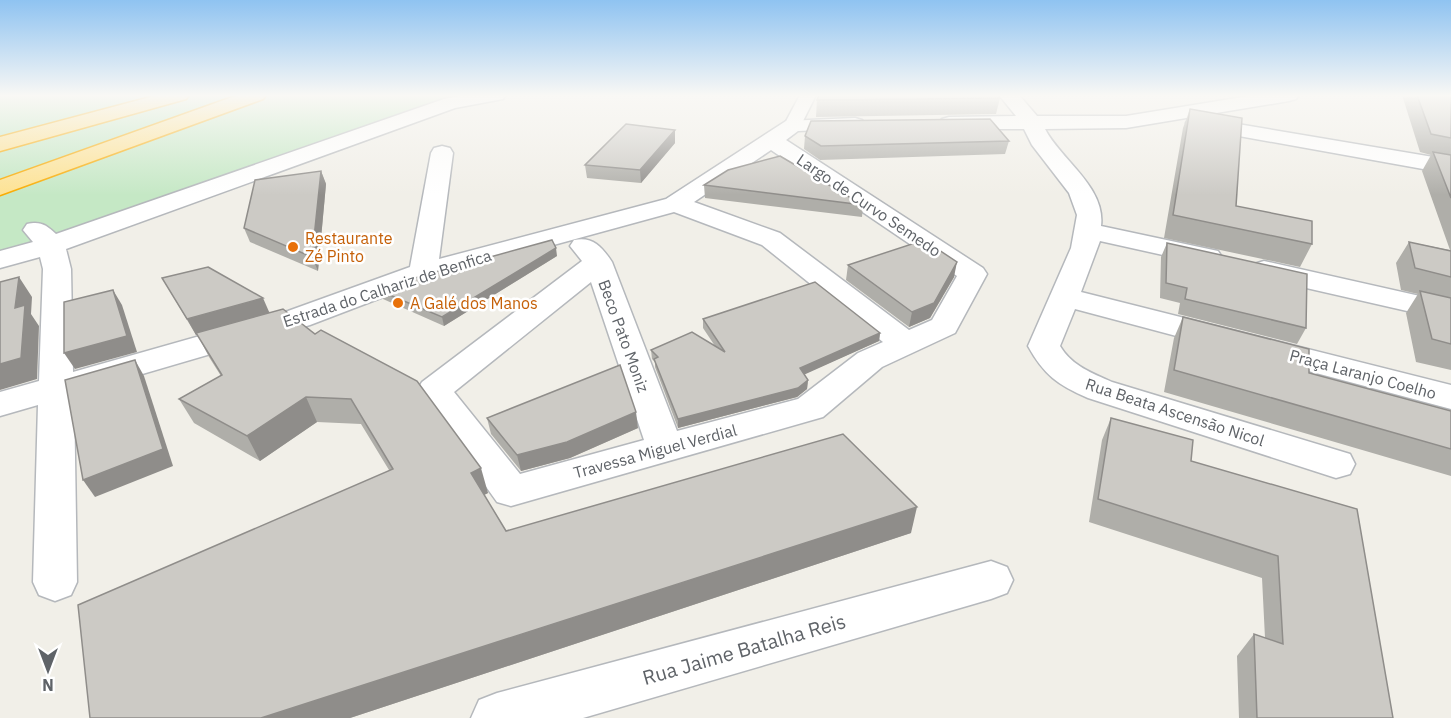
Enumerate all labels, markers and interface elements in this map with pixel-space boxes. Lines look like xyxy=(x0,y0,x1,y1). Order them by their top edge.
street label: Largo de Curvo Semedo xyxy=(793,149,945,261)
place label: Restaurante Zé Pinto xyxy=(305,228,393,266)
marker: Restaurante Zé Pinto xyxy=(286,240,300,254)
street label: Estrada do Calhariz de Benfica xyxy=(280,245,494,331)
street label: Beco Pato Moniz xyxy=(594,277,654,395)
place label: A Galé dos Manos xyxy=(410,293,538,313)
marker: A Galé dos Manos xyxy=(391,296,405,310)
street label: Praça Laranjo Coelho xyxy=(1287,345,1439,403)
street label: Rua Beata Ascensão Nicol xyxy=(1083,374,1267,450)
street label: Travessa Miguel Verdial xyxy=(571,420,739,482)
street label: Rua Jaime Batalha Reis xyxy=(639,607,849,691)
north arrow xyxy=(18,640,78,700)
text: N xyxy=(42,675,54,695)

